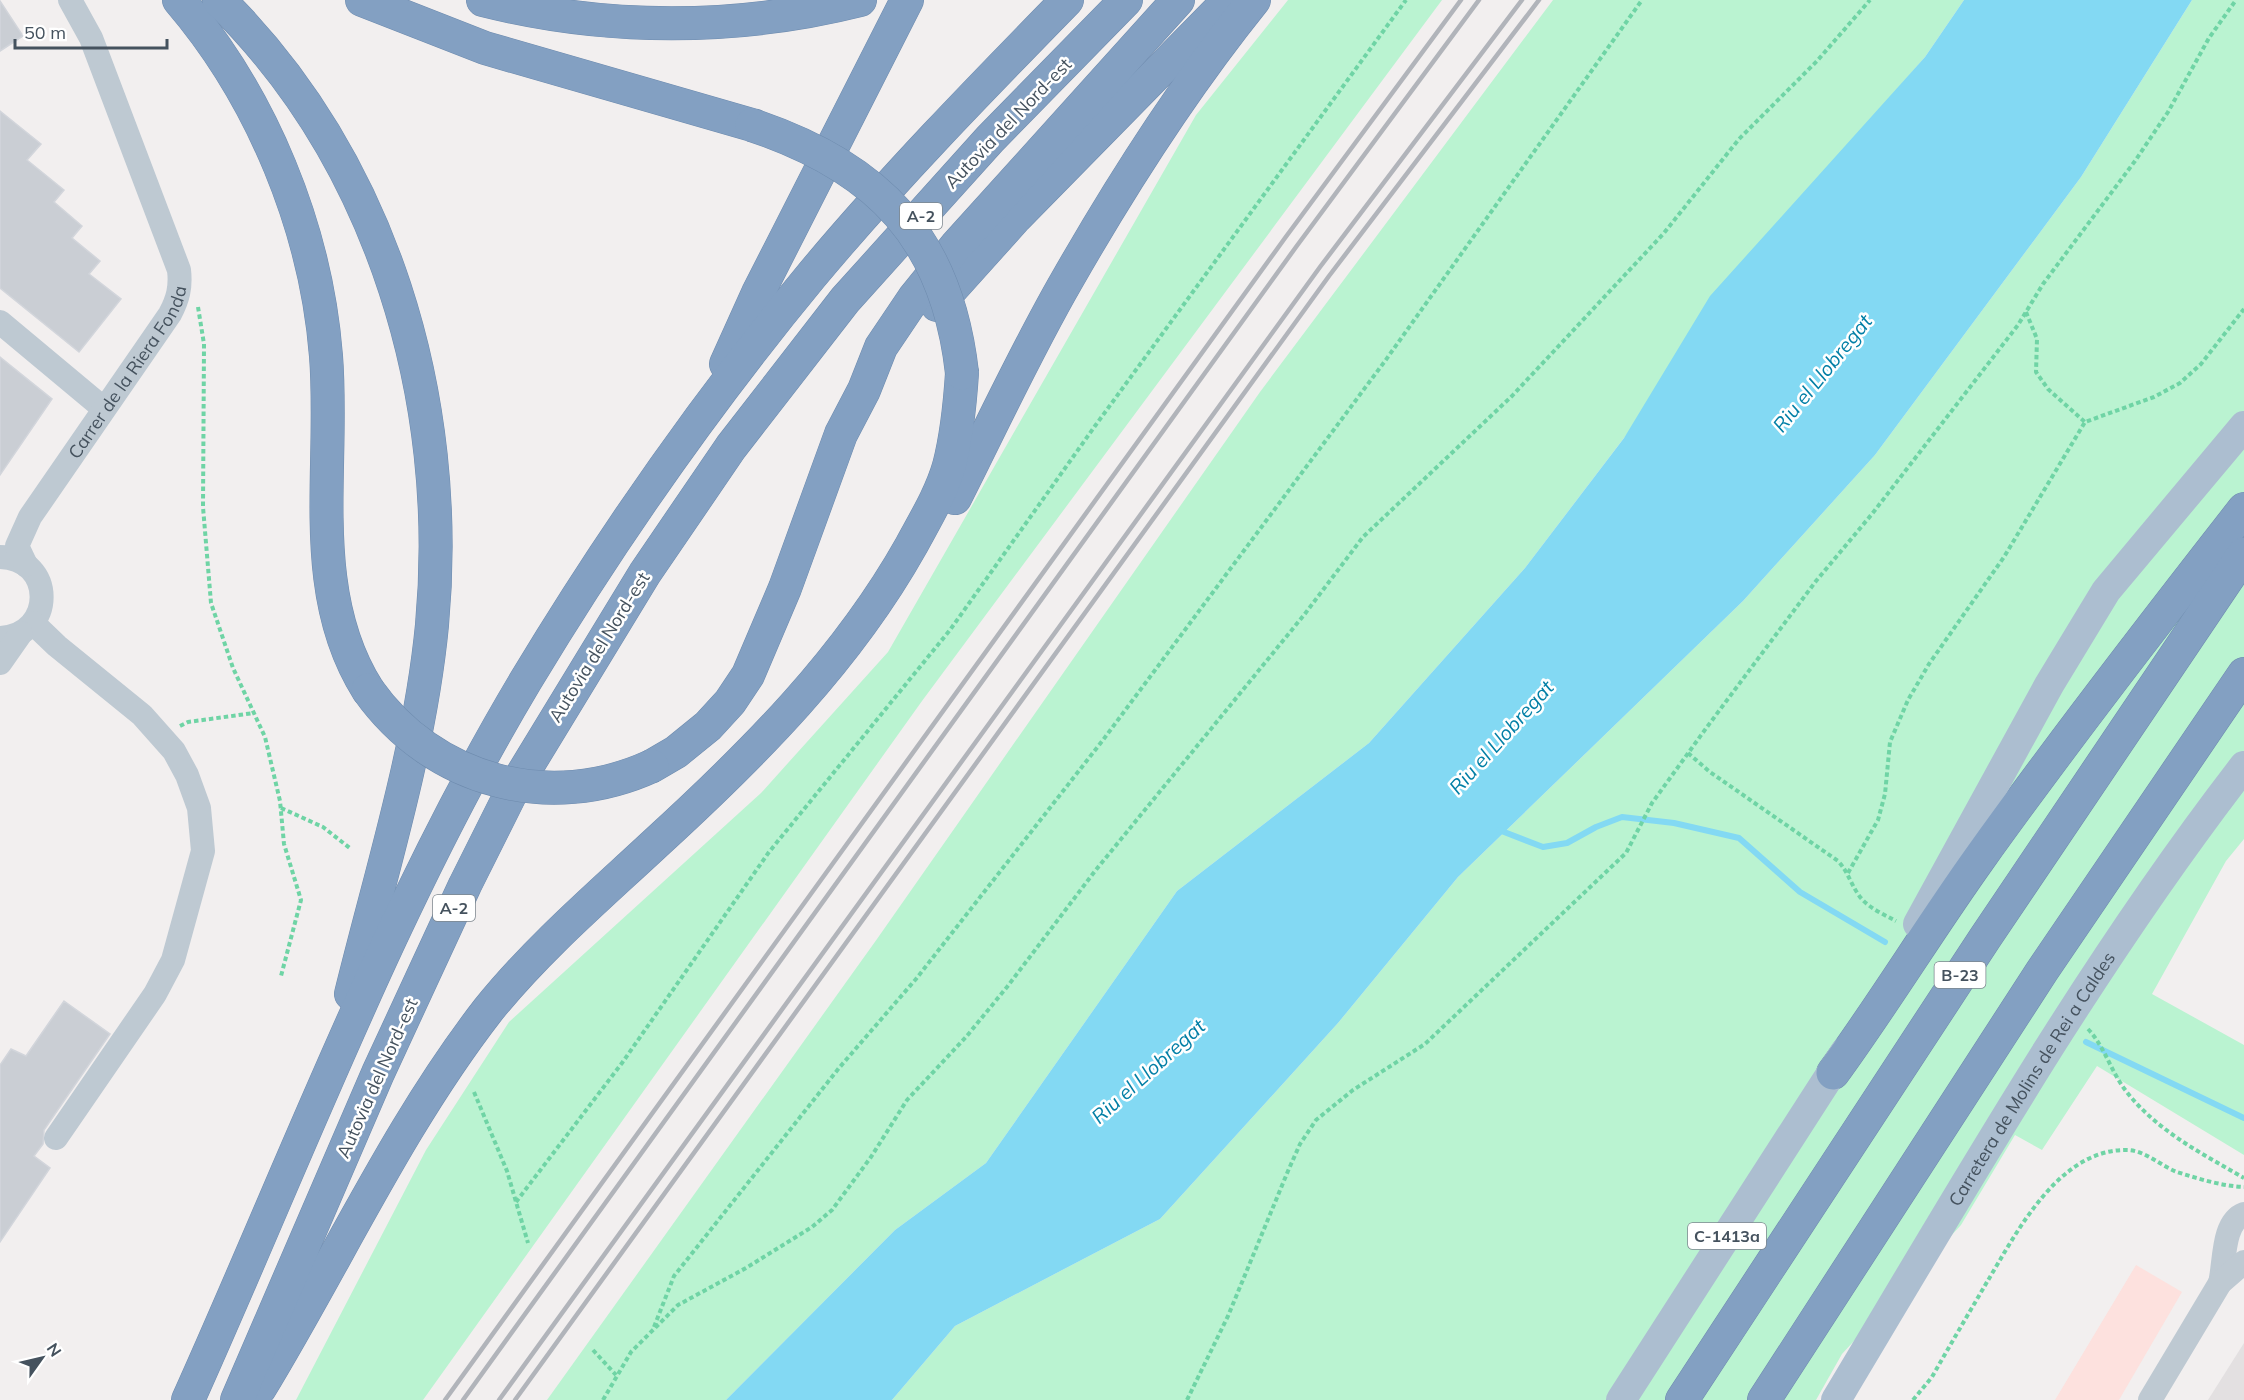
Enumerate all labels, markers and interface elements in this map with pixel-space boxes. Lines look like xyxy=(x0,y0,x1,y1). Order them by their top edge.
scale bar xyxy=(15,12,166,50)
text: 50 m xyxy=(24,21,66,44)
street label: Autovia del Nord-est xyxy=(940,53,1076,193)
road number: A-2 xyxy=(900,203,942,229)
street label: Carrer de la Riera Fonda xyxy=(62,284,191,463)
water label: Riu el Llobregat xyxy=(1767,308,1878,437)
street label: Autovia del Nord-est xyxy=(543,568,655,726)
water label: Riu el Llobregat xyxy=(1443,674,1559,799)
road number: A-2 xyxy=(433,895,475,921)
street label: Carretera de Molins de Rei a Caldes xyxy=(1943,947,2120,1210)
road number: B-23 xyxy=(1934,962,1986,988)
street label: Autovia del Nord-est xyxy=(331,994,423,1162)
water label: Riu el Llobregat xyxy=(1086,1013,1211,1129)
road number: C-1413a xyxy=(1688,1223,1766,1249)
north arrow xyxy=(12,1328,72,1388)
text: N xyxy=(43,1339,66,1360)

